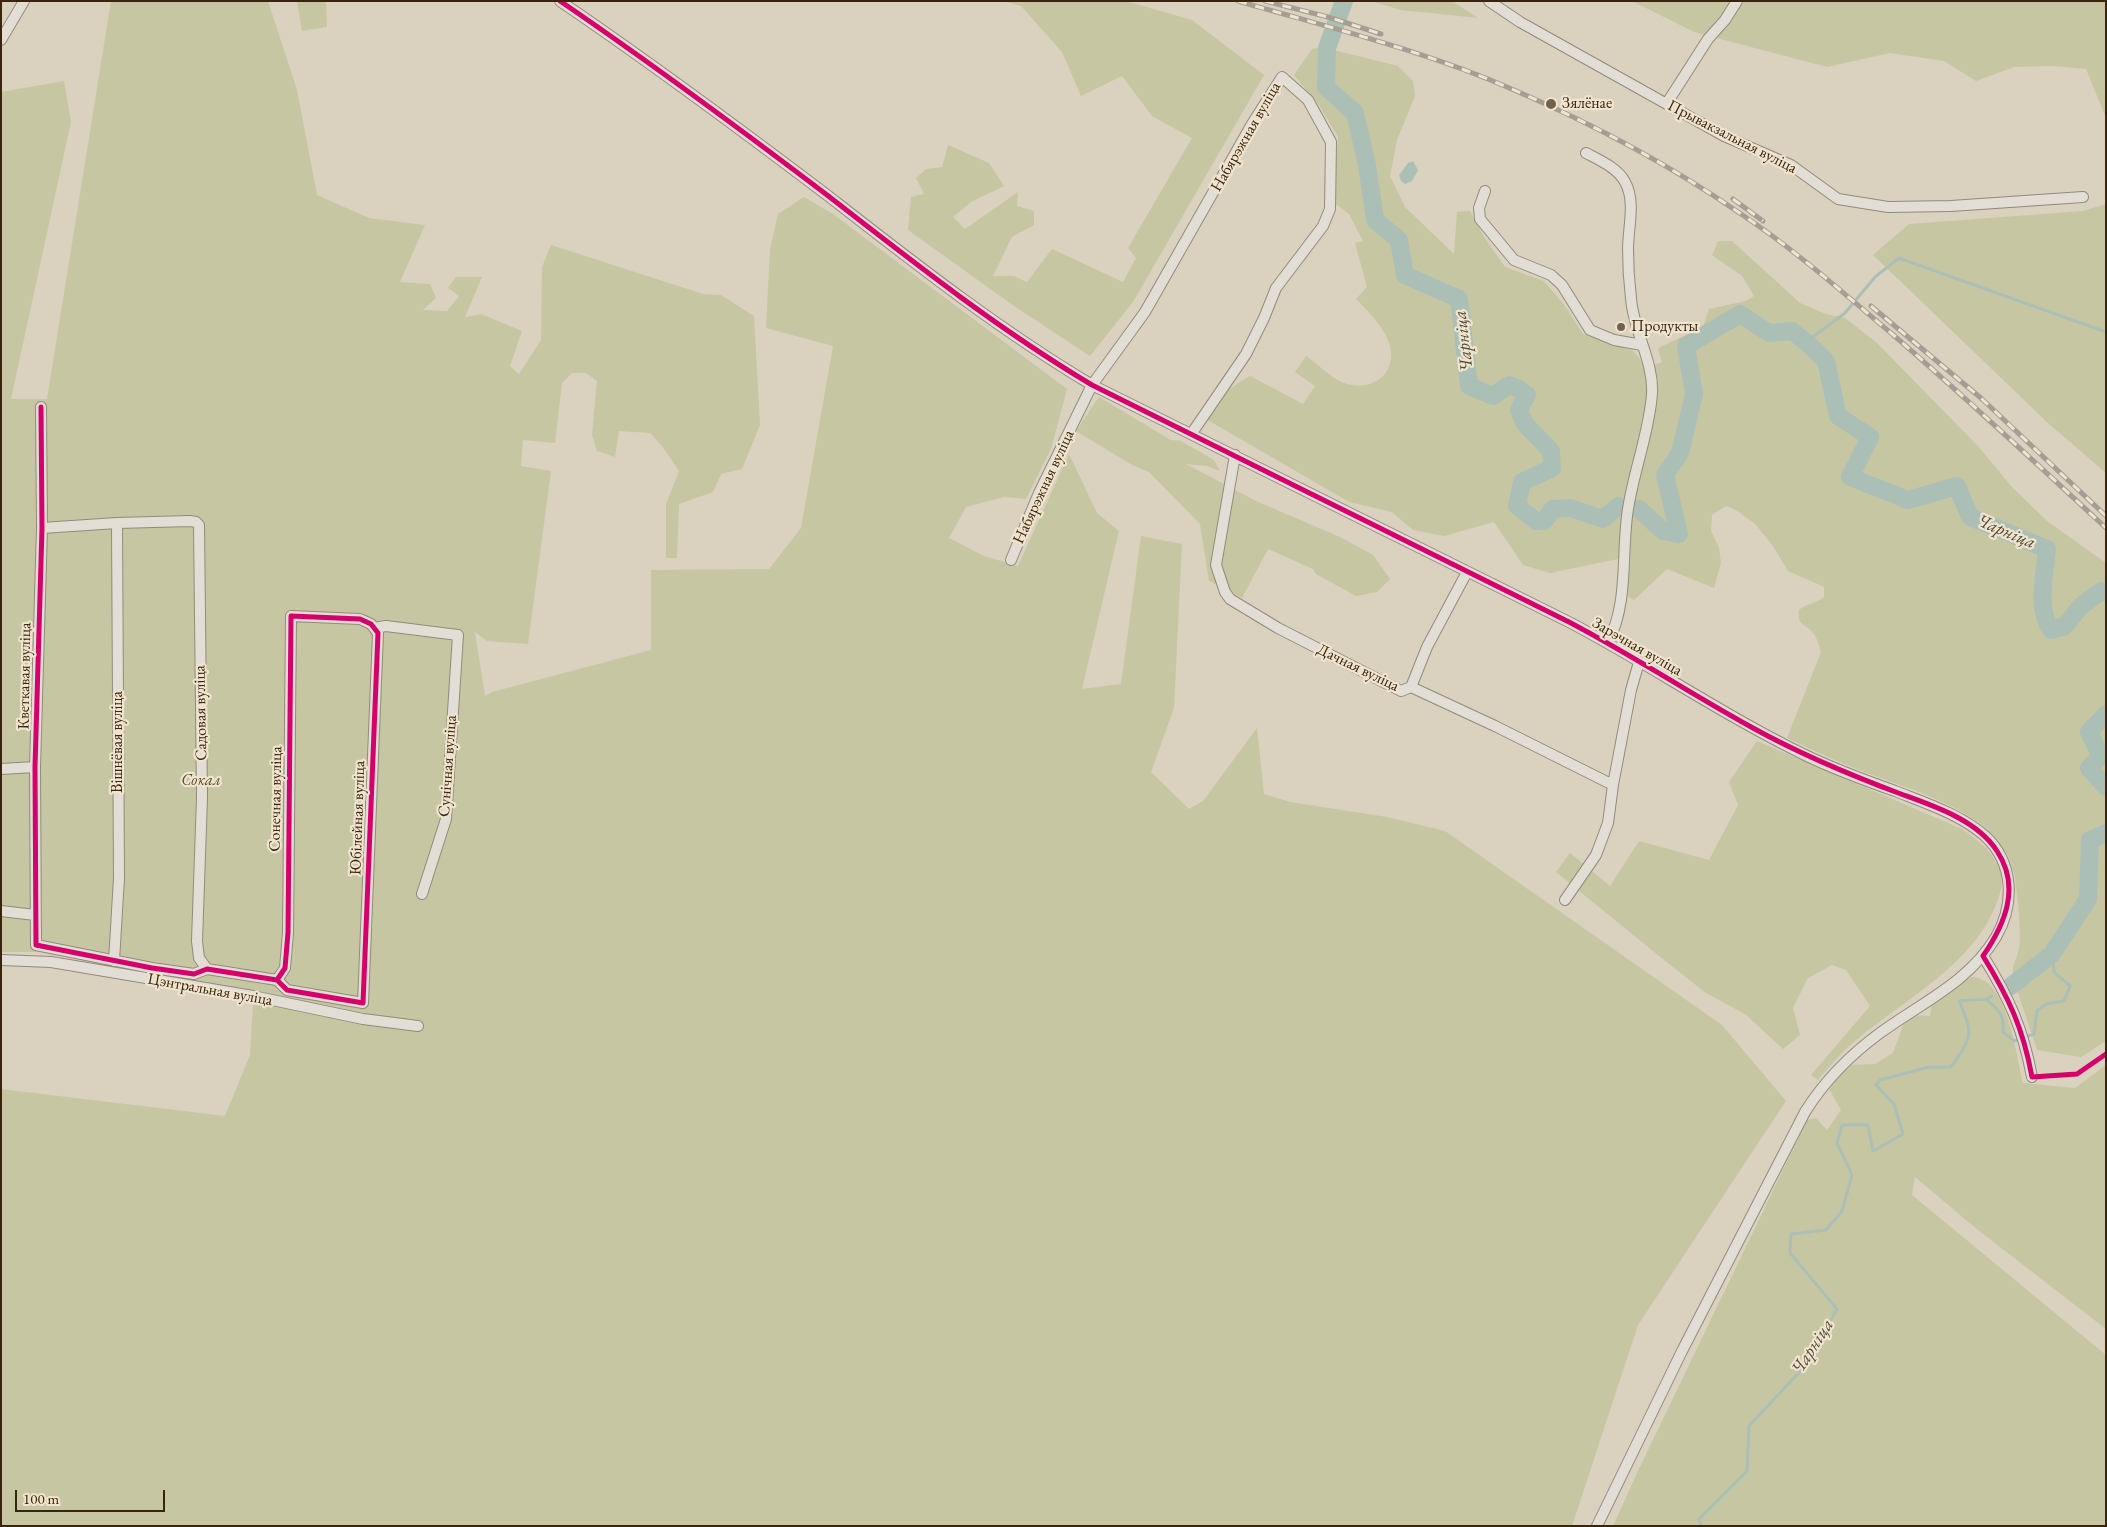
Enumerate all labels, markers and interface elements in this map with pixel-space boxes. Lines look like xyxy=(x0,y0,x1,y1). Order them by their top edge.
street label: Набярэжная вуліца xyxy=(1207,79,1285,195)
place label: Зялёнае xyxy=(1562,94,1612,114)
street label: Прывакзальная вуліца xyxy=(1664,96,1800,178)
marker: Зялёнае xyxy=(1544,97,1558,111)
water label: Чарніца xyxy=(1450,309,1478,373)
place label: Продукты xyxy=(1631,317,1698,337)
marker: Продукты xyxy=(1615,321,1627,333)
street label: Набярэжная вуліца xyxy=(1009,427,1079,547)
water label: Чарніца xyxy=(1974,510,2038,554)
street label: Зарэчная вуліца xyxy=(1589,613,1685,681)
street label: Кветкавая вуліца xyxy=(14,622,36,730)
street label: Дачная вуліца xyxy=(1314,640,1402,696)
street label: Садовая вуліца xyxy=(191,665,211,761)
street label: Вішнёвая вуліца xyxy=(108,691,128,793)
street label: Сунічная вуліца xyxy=(435,714,461,818)
street label: Сонечная вуліца xyxy=(265,746,287,852)
street label: Юбілейная вуліца xyxy=(346,760,370,876)
park label: Сокал xyxy=(181,771,221,791)
street label: Цэнтральная вуліца xyxy=(146,970,274,1010)
water label: Чарніца xyxy=(1787,1315,1839,1379)
scale bar xyxy=(18,1480,168,1512)
text: 100 m xyxy=(23,1489,59,1508)

